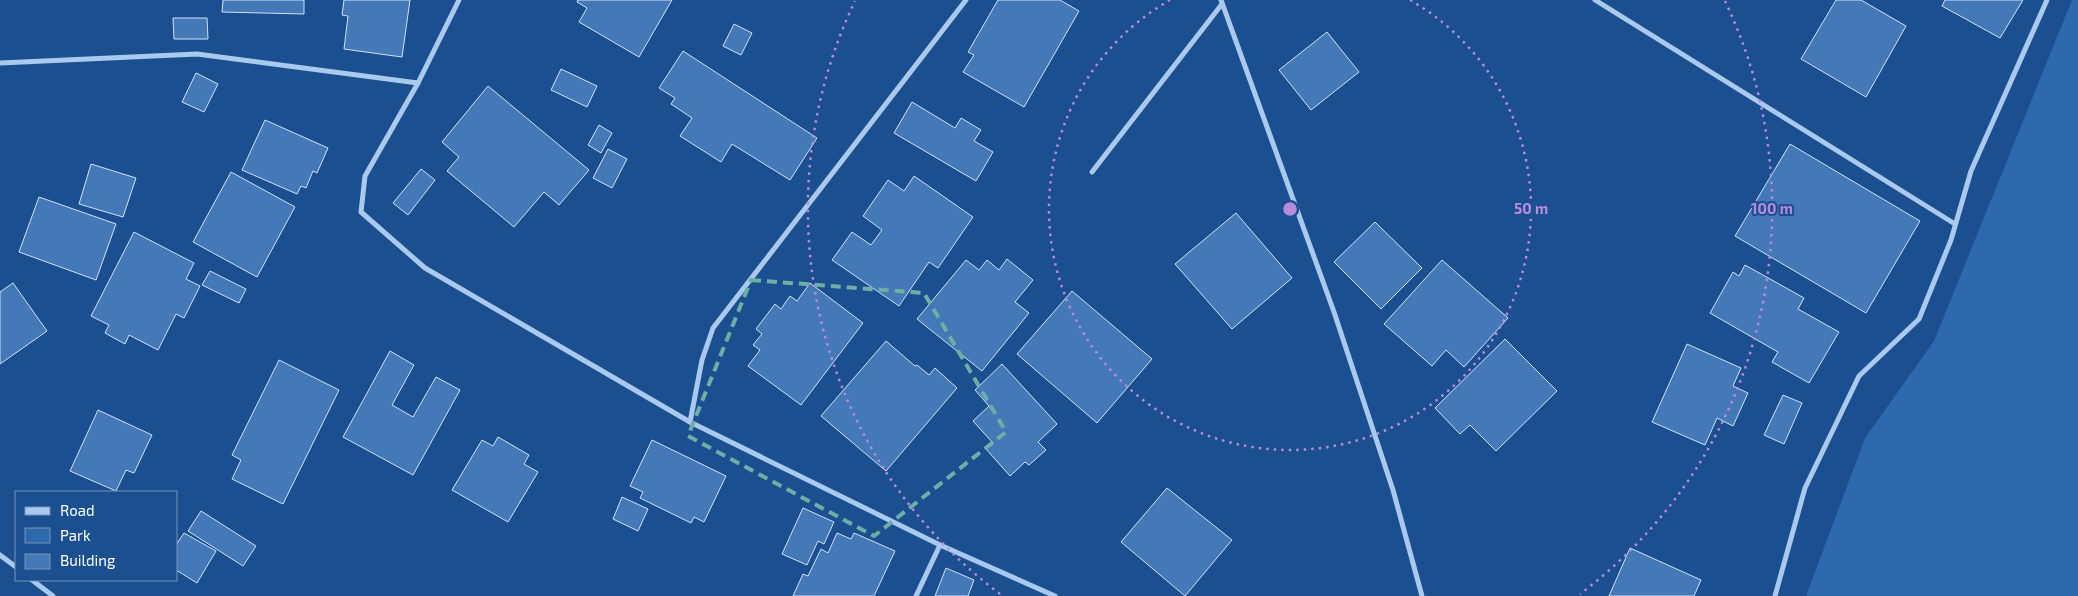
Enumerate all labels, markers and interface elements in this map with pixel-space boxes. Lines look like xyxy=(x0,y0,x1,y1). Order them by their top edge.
text: 50 m xyxy=(1514,199,1548,217)
text: 100 m xyxy=(1751,199,1793,217)
centre of rings xyxy=(1281,200,1299,218)
legend xyxy=(15,491,178,581)
text: Road xyxy=(60,501,95,519)
text: Park xyxy=(60,526,91,544)
text: Building xyxy=(60,551,116,569)

